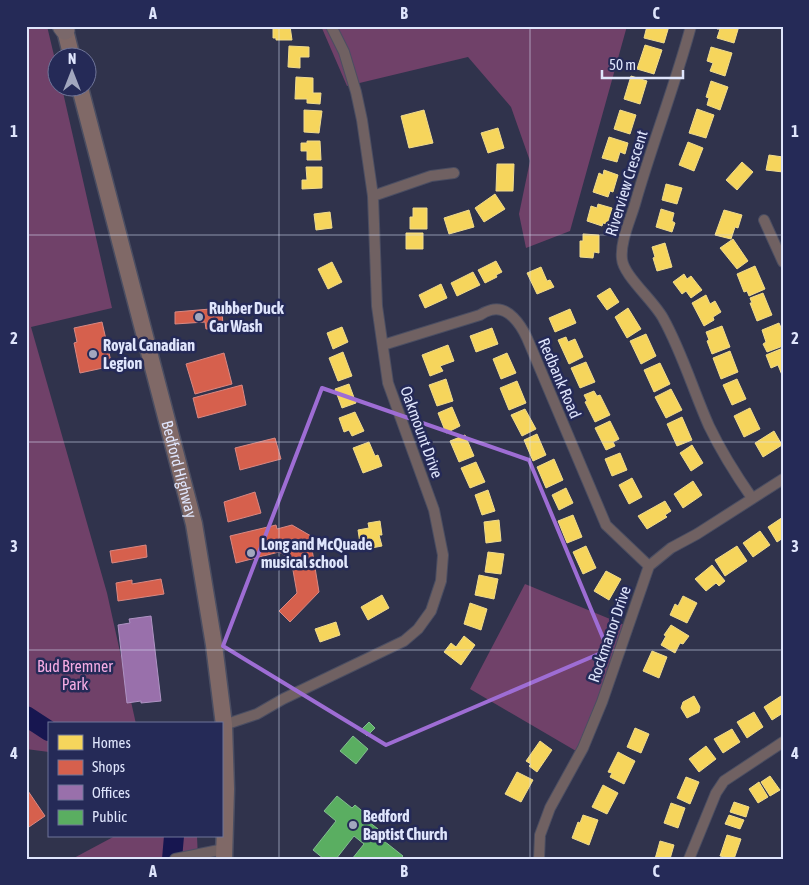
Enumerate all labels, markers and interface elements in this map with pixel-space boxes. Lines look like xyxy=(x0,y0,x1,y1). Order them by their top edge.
text: A xyxy=(148,4,157,22)
text: B xyxy=(400,4,408,22)
text: C xyxy=(652,4,660,22)
north arrow xyxy=(48,48,98,98)
scale bar xyxy=(602,48,683,80)
text: N xyxy=(68,51,76,67)
text: 50 m xyxy=(609,56,636,73)
text: 1 xyxy=(10,122,18,140)
text: 1 xyxy=(791,122,799,140)
street label: Riverview Crescent xyxy=(601,128,651,238)
place label: Rubber Duck Car Wash xyxy=(209,299,285,335)
marker: Rubber Duck Car Wash xyxy=(193,311,205,323)
text: 2 xyxy=(10,329,18,347)
text: 2 xyxy=(791,329,799,347)
street label: Redbank Road xyxy=(535,335,585,421)
place label: Royal Canadian Legion xyxy=(103,336,195,372)
marker: Royal Canadian Legion xyxy=(87,348,99,360)
street label: Oakmount Drive xyxy=(397,384,447,480)
street label: Bedford Highway xyxy=(158,419,201,520)
place label: Long and McQuade musical school xyxy=(261,535,373,571)
text: 3 xyxy=(10,537,18,555)
text: 3 xyxy=(791,537,799,555)
marker: Long and McQuade musical school xyxy=(245,547,257,559)
street label: Rockmanor Drive xyxy=(584,583,634,685)
park label: Bud Bremner Park xyxy=(37,657,113,693)
legend xyxy=(48,722,222,838)
text: Homes xyxy=(92,734,131,751)
text: 4 xyxy=(9,744,18,762)
text: 4 xyxy=(790,744,799,762)
text: Shops xyxy=(92,758,125,775)
text: Offices xyxy=(92,784,130,801)
place label: Bedford Baptist Church xyxy=(363,807,448,843)
text: Public xyxy=(92,808,127,825)
marker: Bedford Baptist Church xyxy=(347,819,359,831)
text: A xyxy=(148,862,157,880)
text: B xyxy=(400,862,408,880)
text: C xyxy=(652,862,660,880)

